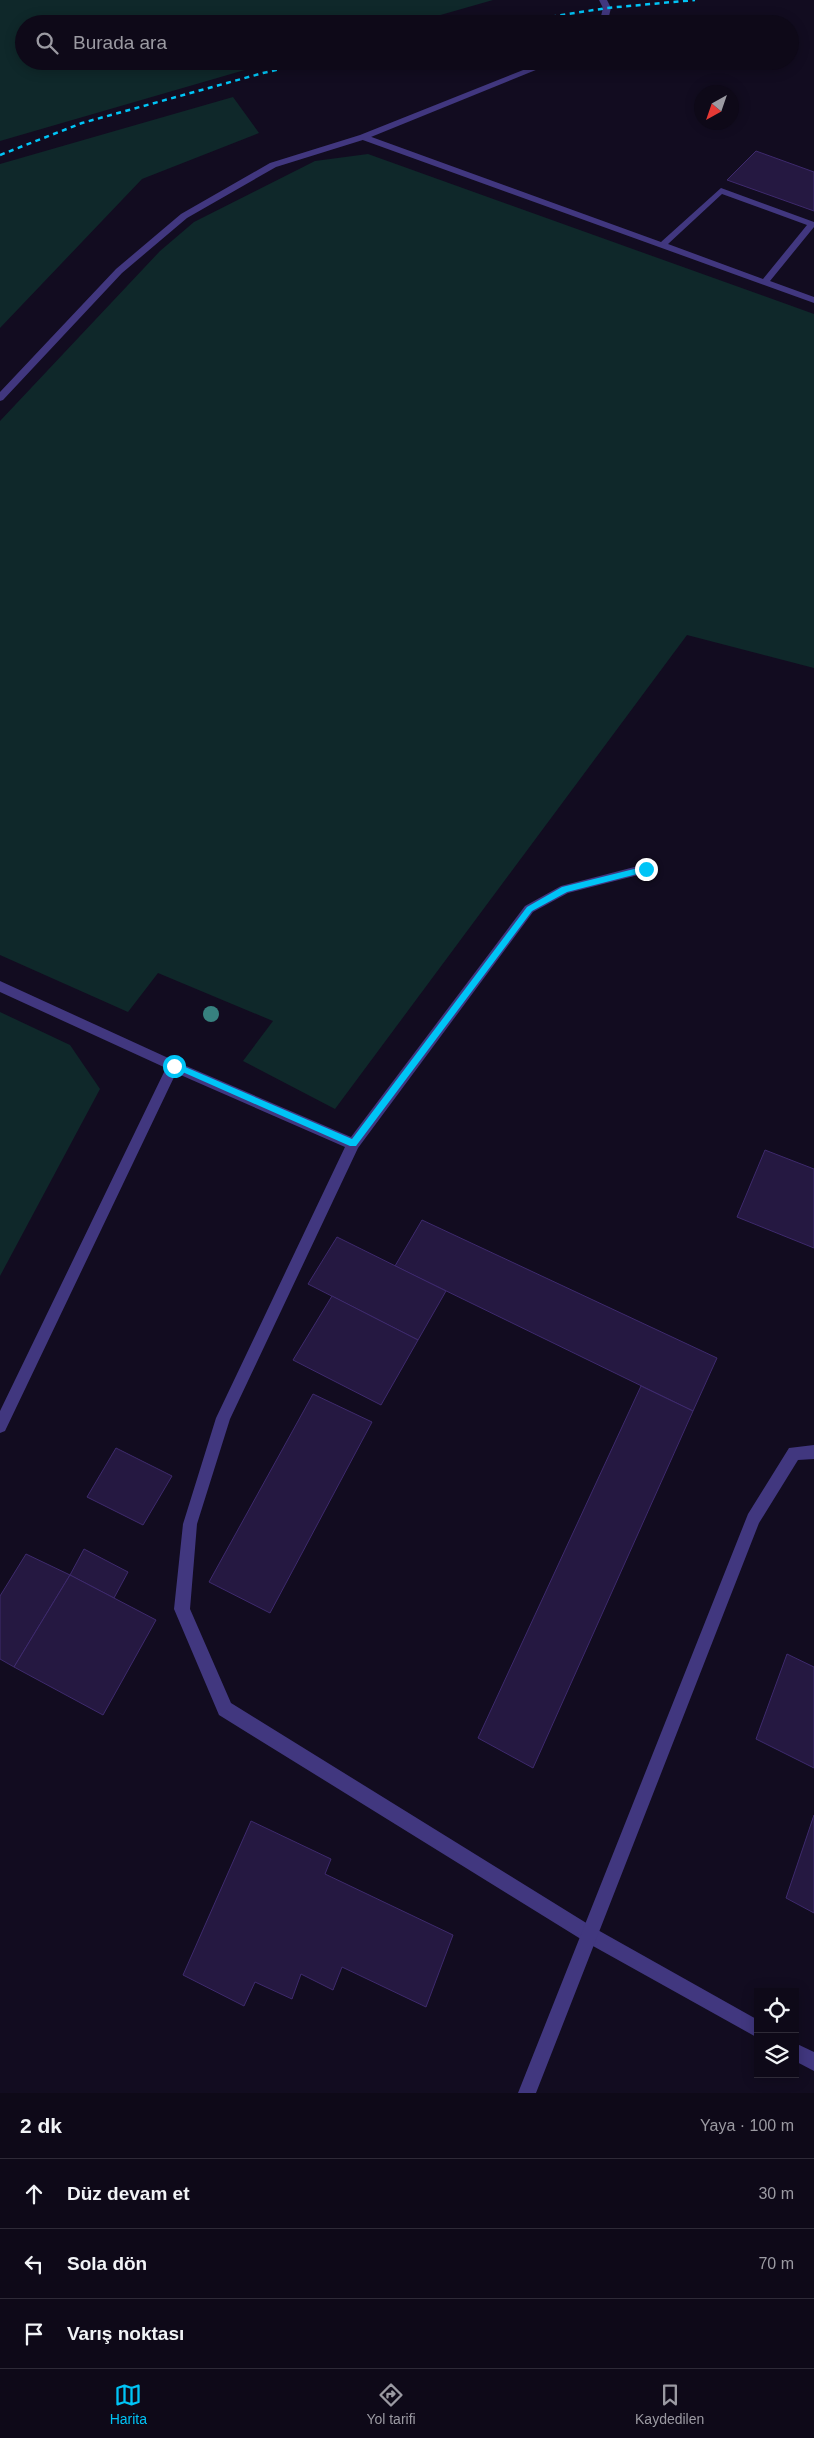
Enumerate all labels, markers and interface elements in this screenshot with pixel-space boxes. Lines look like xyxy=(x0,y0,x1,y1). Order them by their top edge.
search box xyxy=(15,15,799,70)
icon: search xyxy=(33,29,61,57)
text: Burada ara xyxy=(73,32,167,53)
north arrow xyxy=(694,85,739,130)
route end xyxy=(635,858,658,881)
route start xyxy=(163,1055,186,1078)
map controls xyxy=(754,1988,799,2078)
button: locate xyxy=(754,1988,799,2033)
button: layers xyxy=(754,2033,799,2078)
text: 2 dk xyxy=(20,2114,62,2137)
text: Yaya · 100 m xyxy=(700,2117,794,2134)
icon: ahead xyxy=(20,2180,48,2208)
text: Düz devam et xyxy=(67,2183,189,2204)
text: 30 m xyxy=(758,2185,794,2202)
icon: left xyxy=(20,2250,48,2278)
text: Sola dön xyxy=(67,2253,147,2274)
text: 70 m xyxy=(758,2255,794,2272)
icon: arrive xyxy=(20,2320,48,2348)
text: Varış noktası xyxy=(67,2323,184,2344)
tab: Harita xyxy=(110,2381,147,2427)
tab: Yol tarifi xyxy=(366,2381,416,2427)
tab: Kaydedilen xyxy=(635,2381,704,2427)

